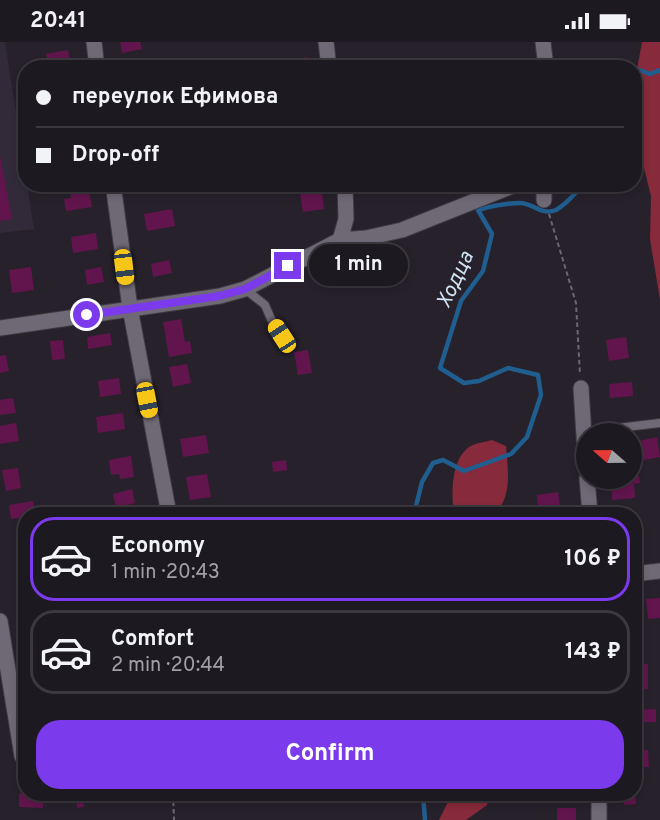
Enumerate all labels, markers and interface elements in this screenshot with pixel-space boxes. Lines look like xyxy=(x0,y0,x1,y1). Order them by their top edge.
text: 20:41 xyxy=(30,8,86,35)
text: переулок Ефимова xyxy=(72,84,278,111)
text: Drop-off xyxy=(72,142,159,169)
callout: 1 min xyxy=(309,245,408,287)
water label: Ходца xyxy=(431,247,481,313)
car xyxy=(113,248,135,286)
route end xyxy=(274,252,301,279)
text: 1 min xyxy=(334,252,383,278)
route start xyxy=(73,301,100,328)
car xyxy=(265,316,299,356)
car xyxy=(135,381,159,419)
north arrow xyxy=(576,423,642,489)
map controls xyxy=(576,423,642,489)
icon: car xyxy=(39,532,93,586)
text: Economy xyxy=(111,533,205,560)
text: 106 ₽ xyxy=(564,546,621,573)
text: 1 min · 20:43 xyxy=(111,560,220,586)
icon: car xyxy=(39,625,93,679)
text: Comfort xyxy=(111,626,194,653)
text: 143 ₽ xyxy=(565,639,621,666)
text: 2 min · 20:44 xyxy=(111,653,225,679)
button: Confirm xyxy=(36,720,624,789)

